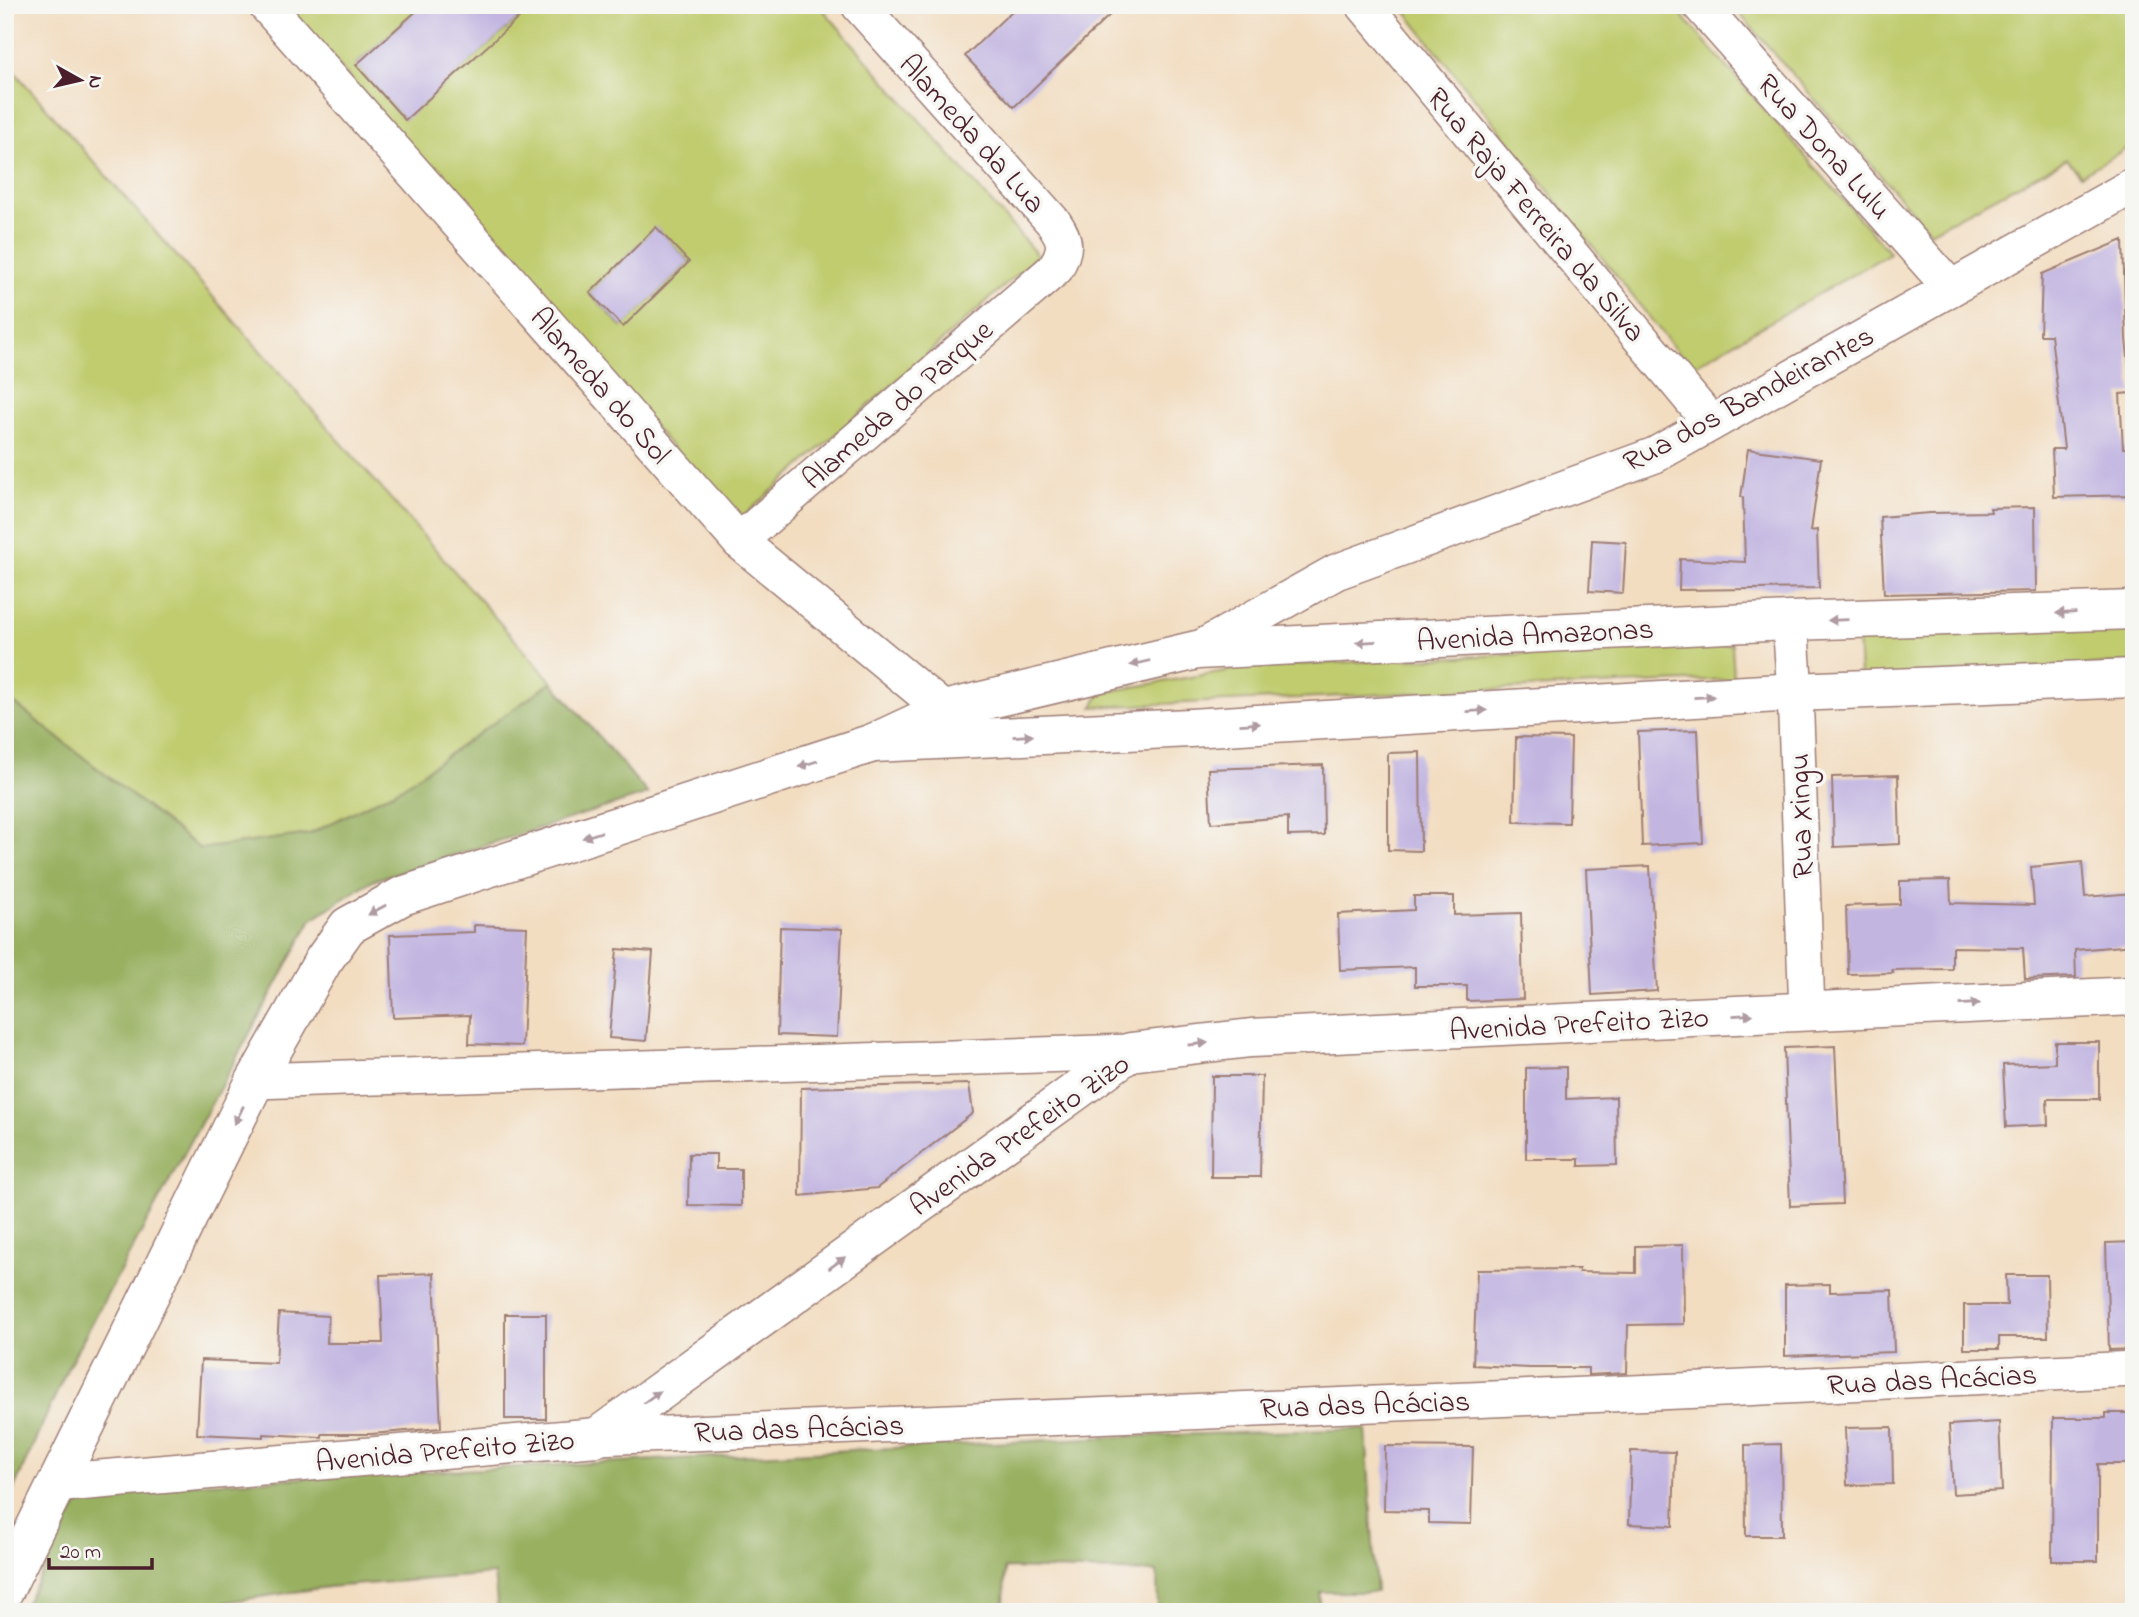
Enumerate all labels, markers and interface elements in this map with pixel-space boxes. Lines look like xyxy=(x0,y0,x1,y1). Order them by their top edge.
street label: Alameda da Lua xyxy=(887,45,1055,225)
north arrow xyxy=(46,46,116,116)
street label: Rua Dona Lulu xyxy=(1745,65,1901,231)
text: N xyxy=(80,74,109,90)
street label: Rua Raja Ferreira da Silva xyxy=(1415,79,1655,353)
street label: Alameda do Sol xyxy=(518,299,680,475)
street label: Alameda do Parque xyxy=(794,310,1005,502)
street label: Rua dos Bandeirantes xyxy=(1616,316,1883,485)
one-way arrow xyxy=(2054,607,2076,618)
street label: Avenida Amazonas xyxy=(1415,609,1655,665)
one-way arrow xyxy=(1827,614,1849,625)
one-way arrow xyxy=(1355,636,1377,647)
one-way arrow xyxy=(1129,658,1151,669)
one-way arrow xyxy=(1694,692,1716,703)
one-way arrow xyxy=(1466,705,1488,716)
one-way arrow xyxy=(1239,718,1261,729)
one-way arrow xyxy=(1012,731,1034,742)
street label: Rua Xingu xyxy=(1779,752,1827,879)
one-way arrow xyxy=(797,760,818,770)
one-way arrow xyxy=(581,830,602,840)
one-way arrow xyxy=(368,904,387,916)
street label: Avenida Prefeito Zizo xyxy=(1448,997,1710,1055)
one-way arrow xyxy=(1960,998,1982,1009)
one-way arrow xyxy=(1732,1009,1754,1020)
one-way arrow xyxy=(1187,1039,1209,1050)
street label: Avenida Prefeito Zizo xyxy=(902,1044,1140,1229)
one-way arrow xyxy=(233,1105,244,1125)
one-way arrow xyxy=(828,1257,846,1271)
street label: Rua das Acácias xyxy=(1826,1355,2038,1409)
street label: Rua das Acácias xyxy=(1259,1381,1471,1433)
one-way arrow xyxy=(643,1390,661,1404)
street label: Rua das Acácias xyxy=(693,1405,905,1457)
street label: Avenida Prefeito Zizo xyxy=(314,1420,577,1486)
scale bar xyxy=(49,1526,152,1570)
text: 20 m xyxy=(60,1538,101,1568)

